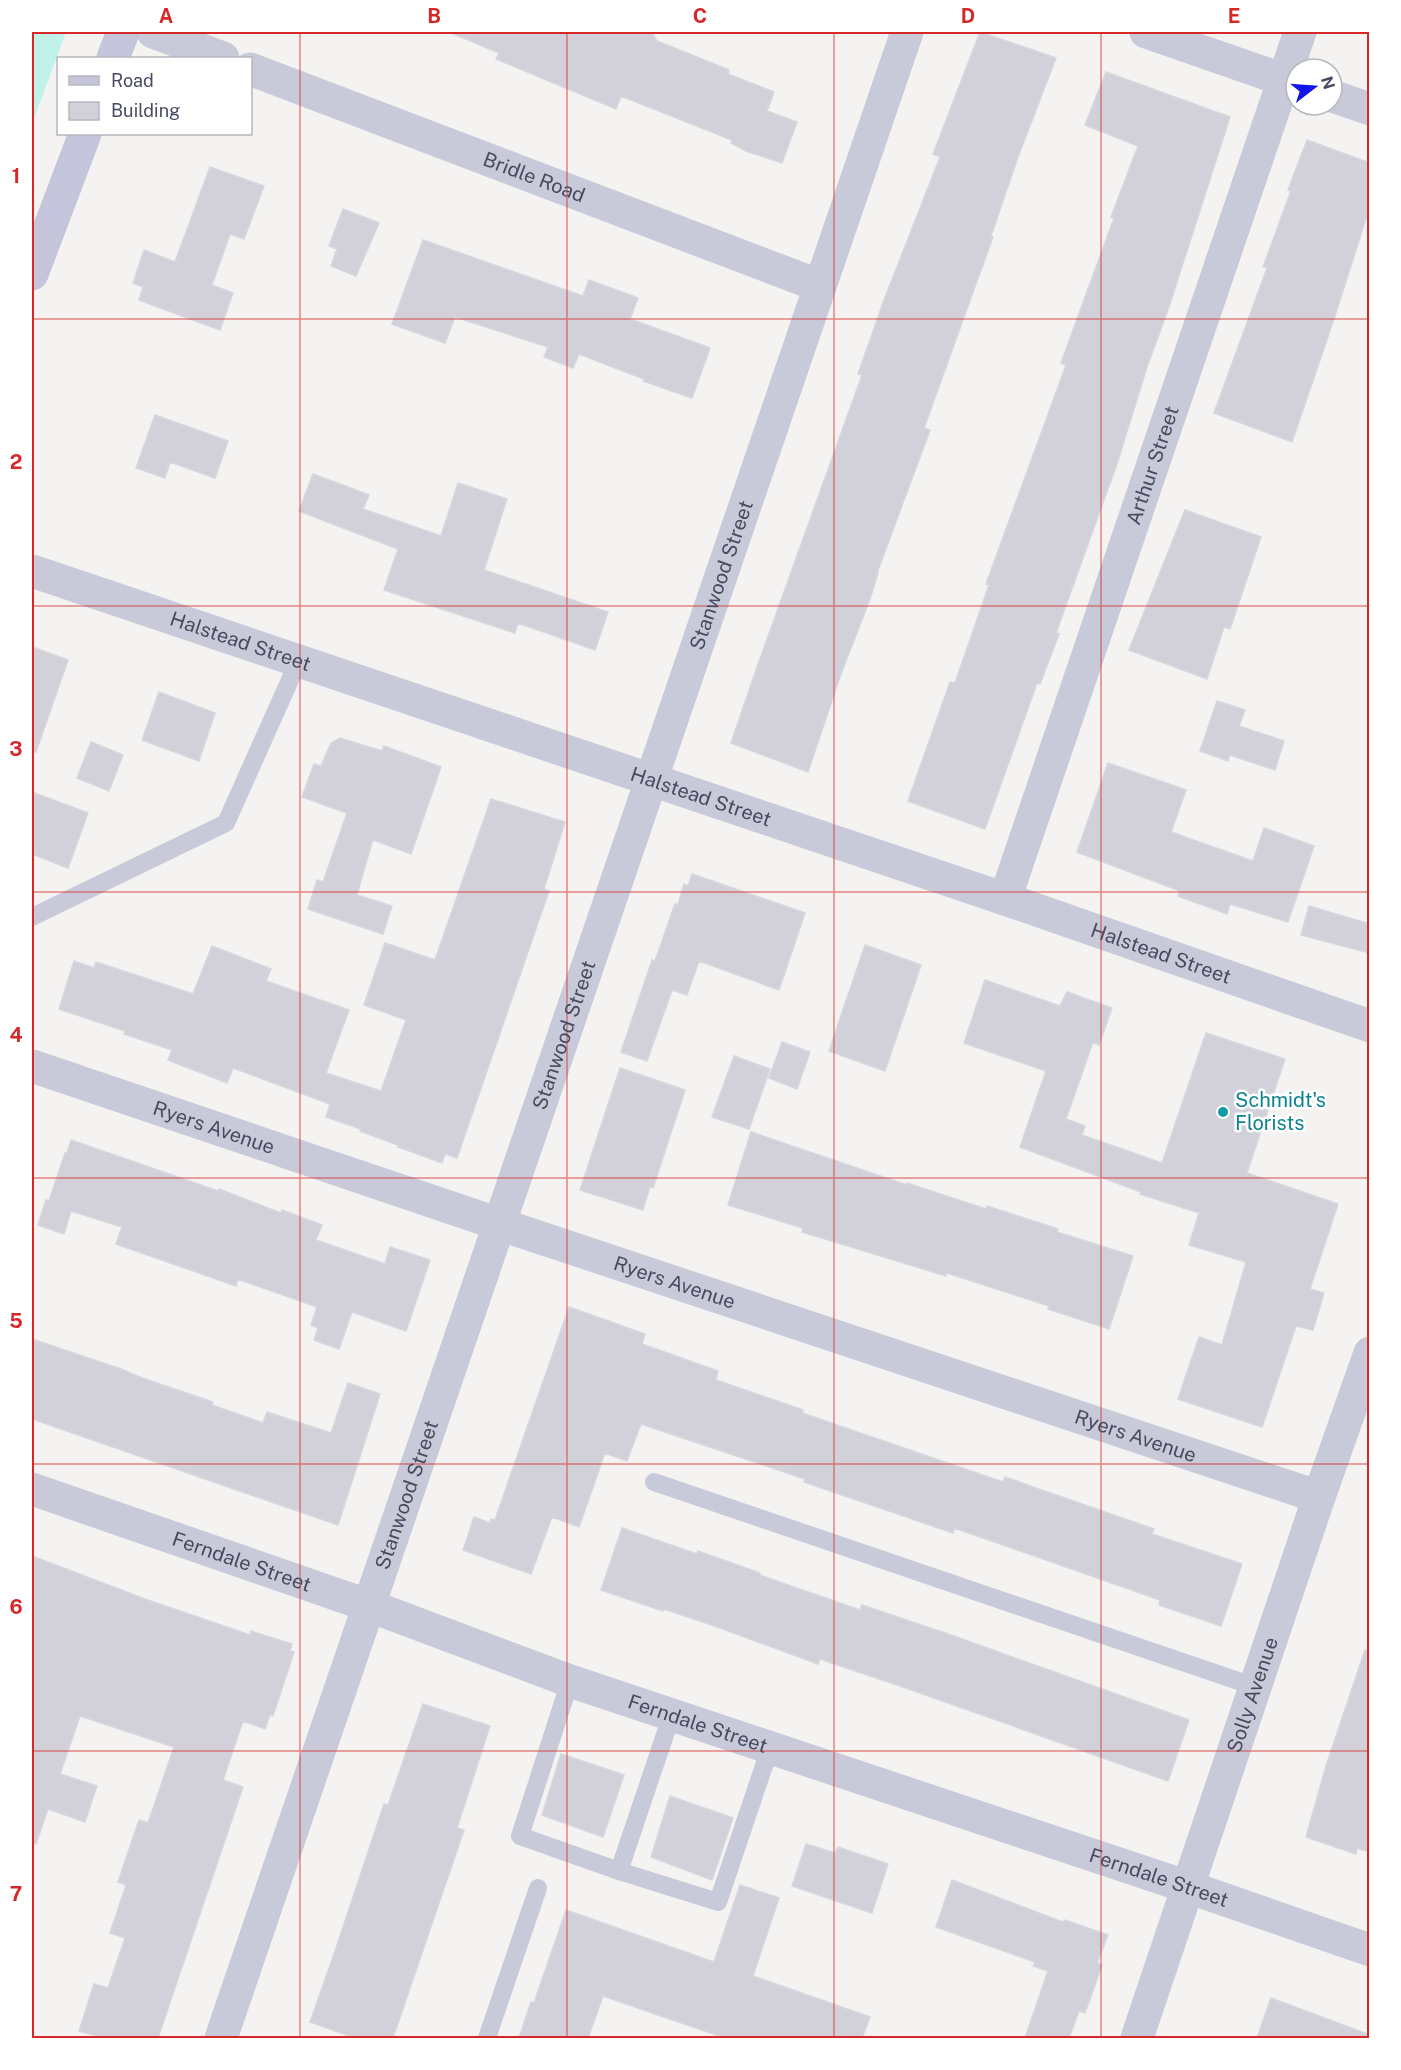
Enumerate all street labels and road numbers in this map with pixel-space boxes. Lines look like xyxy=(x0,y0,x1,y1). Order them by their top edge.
street label: Bridle Road xyxy=(480,147,589,207)
street label: Arthur Street xyxy=(1121,403,1184,528)
street label: Stanwood Street xyxy=(685,497,758,653)
street label: Halstead Street xyxy=(167,606,314,676)
street label: Halstead Street xyxy=(627,762,775,831)
street label: Halstead Street xyxy=(1088,918,1234,989)
street label: Stanwood Street xyxy=(527,957,601,1113)
street label: Ryers Avenue xyxy=(150,1096,278,1159)
street label: Ryers Avenue xyxy=(611,1251,738,1314)
street label: Ryers Avenue xyxy=(1072,1405,1200,1467)
street label: Stanwood Street xyxy=(370,1417,443,1573)
street label: Ferndale Street xyxy=(169,1526,314,1597)
street label: Solly Avenue xyxy=(1222,1634,1283,1756)
street label: Ferndale Street xyxy=(625,1689,771,1758)
street label: Ferndale Street xyxy=(1086,1843,1232,1912)

